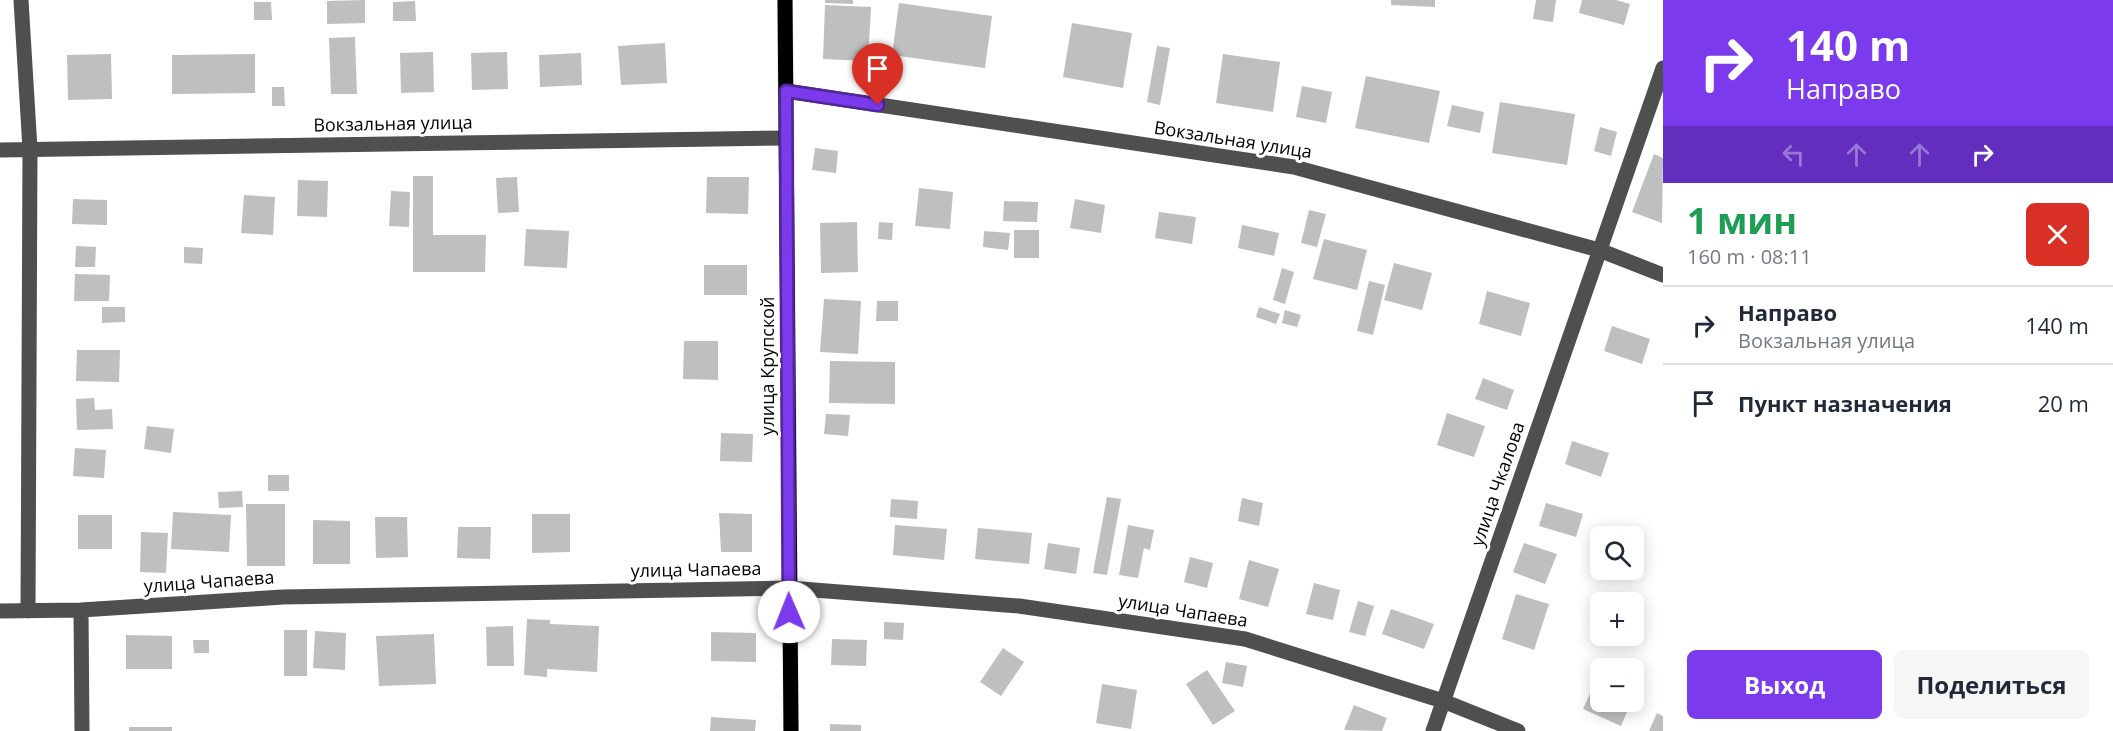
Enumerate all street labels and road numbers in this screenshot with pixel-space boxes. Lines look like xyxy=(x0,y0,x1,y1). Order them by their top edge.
street label: Вокзальная улица xyxy=(313,110,473,136)
street label: Вокзальная улица xyxy=(1153,115,1314,163)
street label: улица Крупской xyxy=(755,296,779,436)
street label: улица Чкалова xyxy=(1465,418,1530,549)
street label: улица Чапаева xyxy=(630,556,762,582)
street label: улица Чапаева xyxy=(143,564,275,598)
street label: улица Чапаева xyxy=(1117,588,1250,632)

